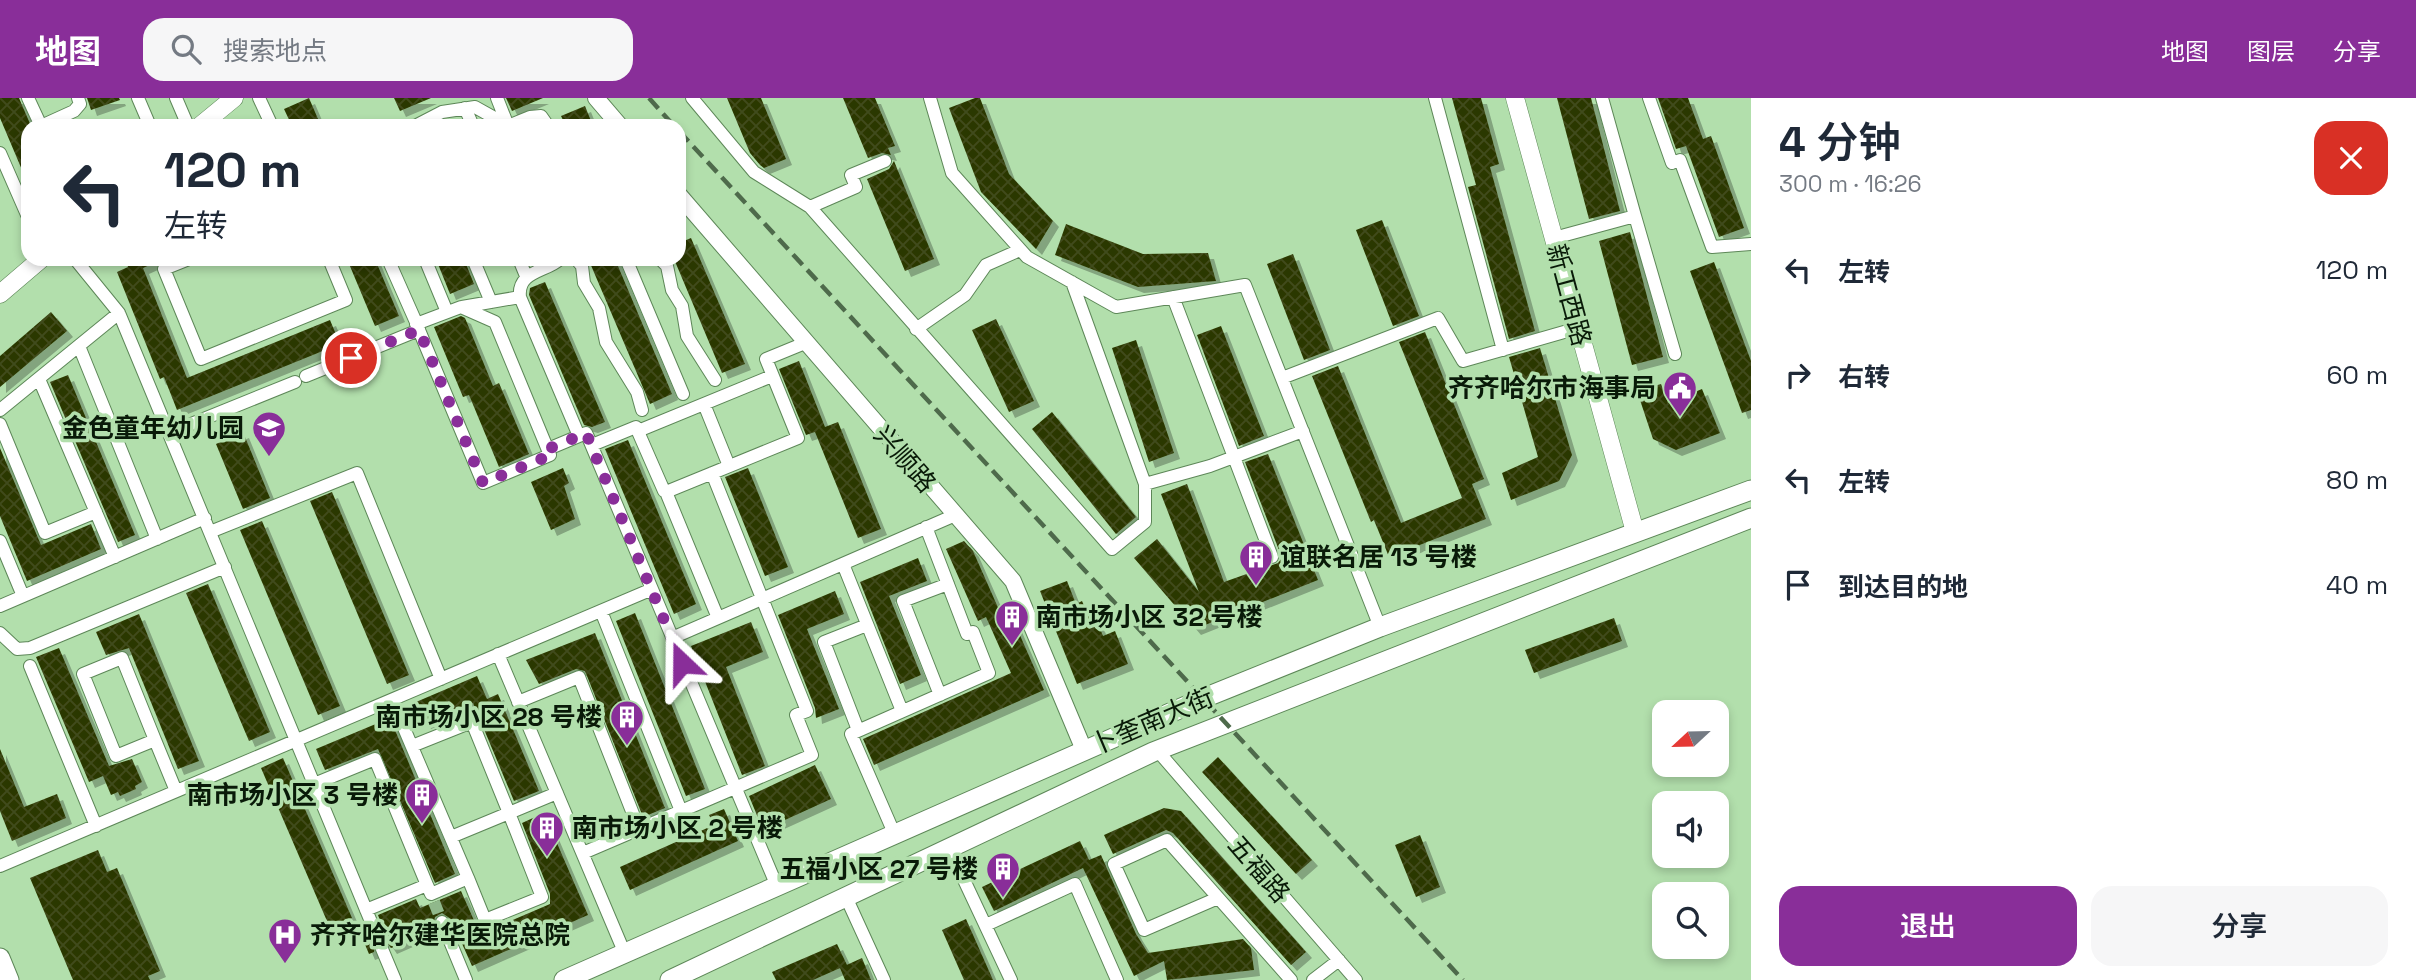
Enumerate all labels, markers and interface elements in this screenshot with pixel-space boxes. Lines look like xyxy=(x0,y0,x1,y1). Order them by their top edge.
search box xyxy=(143,18,633,81)
icon: search xyxy=(167,30,205,68)
text: 地图 xyxy=(35,31,101,73)
text: 搜索地点 xyxy=(223,34,327,68)
text: 地图 xyxy=(2161,36,2209,67)
text: 图层 xyxy=(2247,36,2295,67)
text: 分享 xyxy=(2333,36,2381,67)
text: 4 分钟 xyxy=(1779,116,1900,169)
button: close xyxy=(2314,121,2388,195)
text: 120 m xyxy=(164,139,301,201)
icon: left xyxy=(49,147,140,238)
text: 300 m · 16:26 xyxy=(1779,169,1922,199)
text: 左转 xyxy=(164,206,228,246)
street label: 新工西路 xyxy=(1539,240,1599,350)
icon: left xyxy=(1779,251,1817,289)
text: 120 m xyxy=(2316,253,2388,287)
text: 左转 xyxy=(1838,255,1890,289)
pin xyxy=(321,328,381,388)
icon: arrive xyxy=(332,339,370,377)
icon: right xyxy=(1779,356,1817,394)
text: 60 m xyxy=(2326,358,2388,392)
text: 右转 xyxy=(1838,360,1890,394)
public building icon: 齐齐哈尔市海事局 xyxy=(1661,369,1699,418)
place label: 齐齐哈尔市海事局 xyxy=(1448,371,1656,405)
school or university icon: 金色童年幼儿园 xyxy=(250,409,288,458)
place label: 金色童年幼儿园 xyxy=(62,411,244,445)
street label: 兴顺路 xyxy=(867,418,943,500)
icon: left xyxy=(1779,461,1817,499)
text: 80 m xyxy=(2326,463,2388,497)
text: 左转 xyxy=(1838,465,1890,499)
building icon: 谊联名居 13 号楼 xyxy=(1237,538,1275,587)
place label: 谊联名居 13 号楼 xyxy=(1280,540,1477,574)
icon: arrive xyxy=(1779,566,1817,604)
text: 40 m xyxy=(2326,568,2388,602)
text: 到达目的地 xyxy=(1838,570,1968,604)
building icon: 南市场小区 32 号楼 xyxy=(993,598,1031,647)
place label: 南市场小区 32 号楼 xyxy=(1036,600,1262,634)
position arrow xyxy=(645,626,719,700)
street label: 卜奎南大街 xyxy=(1086,680,1218,762)
building icon: 南市场小区 28 号楼 xyxy=(608,698,646,747)
place label: 南市场小区 28 号楼 xyxy=(376,700,602,734)
north arrow xyxy=(1652,700,1729,777)
map controls xyxy=(1652,700,1729,959)
building icon: 南市场小区 3 号楼 xyxy=(403,776,441,825)
place label: 南市场小区 3 号楼 xyxy=(187,778,398,812)
button: sound xyxy=(1652,791,1729,868)
building icon: 南市场小区 2 号楼 xyxy=(528,809,566,858)
place label: 南市场小区 2 号楼 xyxy=(572,811,783,845)
street label: 五福路 xyxy=(1221,828,1297,910)
building icon: 五福小区 27 号楼 xyxy=(984,850,1022,899)
place label: 五福小区 27 号楼 xyxy=(779,852,978,886)
button: search xyxy=(1652,882,1729,959)
button: 退出 xyxy=(1779,886,2077,966)
button: 分享 xyxy=(2091,886,2388,966)
hospital icon: 齐齐哈尔建华医院总院 xyxy=(266,916,304,965)
place label: 齐齐哈尔建华医院总院 xyxy=(310,918,570,952)

